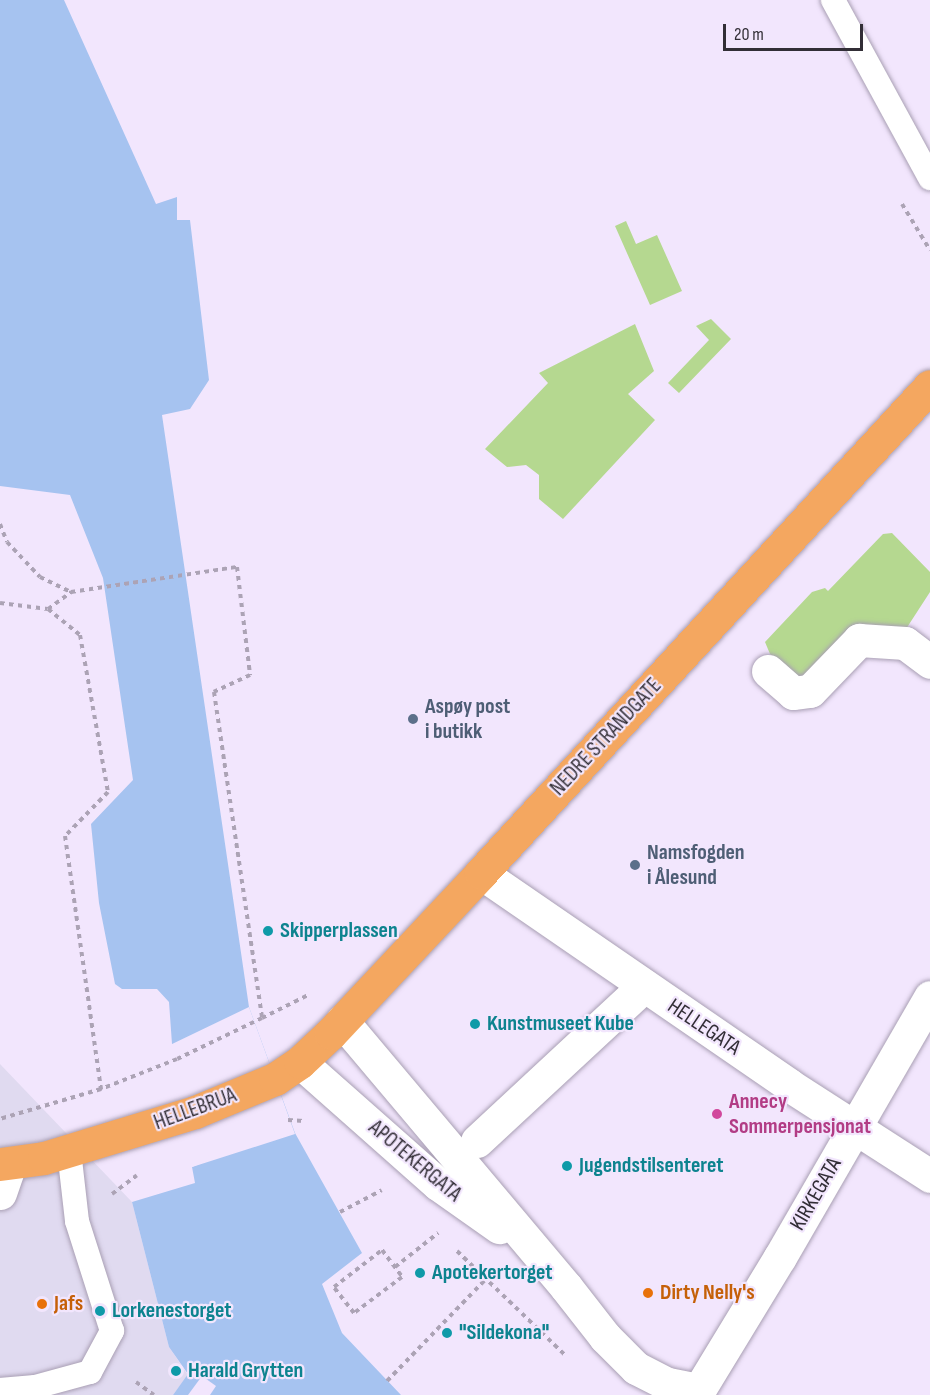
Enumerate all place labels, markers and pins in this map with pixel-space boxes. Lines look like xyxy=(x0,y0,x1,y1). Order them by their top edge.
place label: Aspøy post i butikk xyxy=(425,693,510,744)
marker: Aspøy post i butikk xyxy=(406,712,420,726)
place label: Namsfogden i Ålesund xyxy=(647,839,745,890)
marker: Namsfogden i Ålesund xyxy=(628,858,642,872)
place label: Skipperplassen xyxy=(280,918,398,944)
marker: Skipperplassen xyxy=(261,924,275,938)
place label: Kunstmuseet Kube xyxy=(487,1011,634,1037)
marker: Kunstmuseet Kube xyxy=(468,1017,482,1031)
place label: Annecy Sommerpensjonat xyxy=(729,1088,871,1140)
marker: Annecy Sommerpensjonat xyxy=(710,1107,724,1121)
place label: Jugendstilsenteret xyxy=(579,1153,724,1179)
marker: Jugendstilsenteret xyxy=(560,1159,574,1173)
place label: Apotekertorget xyxy=(432,1260,553,1286)
marker: Apotekertorget xyxy=(413,1266,427,1280)
place label: Dirty Nelly's xyxy=(660,1280,755,1306)
marker: Dirty Nelly's xyxy=(641,1286,655,1300)
place label: Jafs xyxy=(54,1291,83,1317)
marker: Jafs xyxy=(35,1297,49,1311)
place label: Lorkenestorget xyxy=(112,1298,232,1324)
marker: Lorkenestorget xyxy=(93,1304,107,1318)
place label: "Sildekona" xyxy=(459,1320,549,1346)
marker: "Sildekona" xyxy=(440,1326,454,1340)
place label: Harald Grytten xyxy=(188,1358,303,1384)
marker: Harald Grytten xyxy=(169,1364,183,1378)

